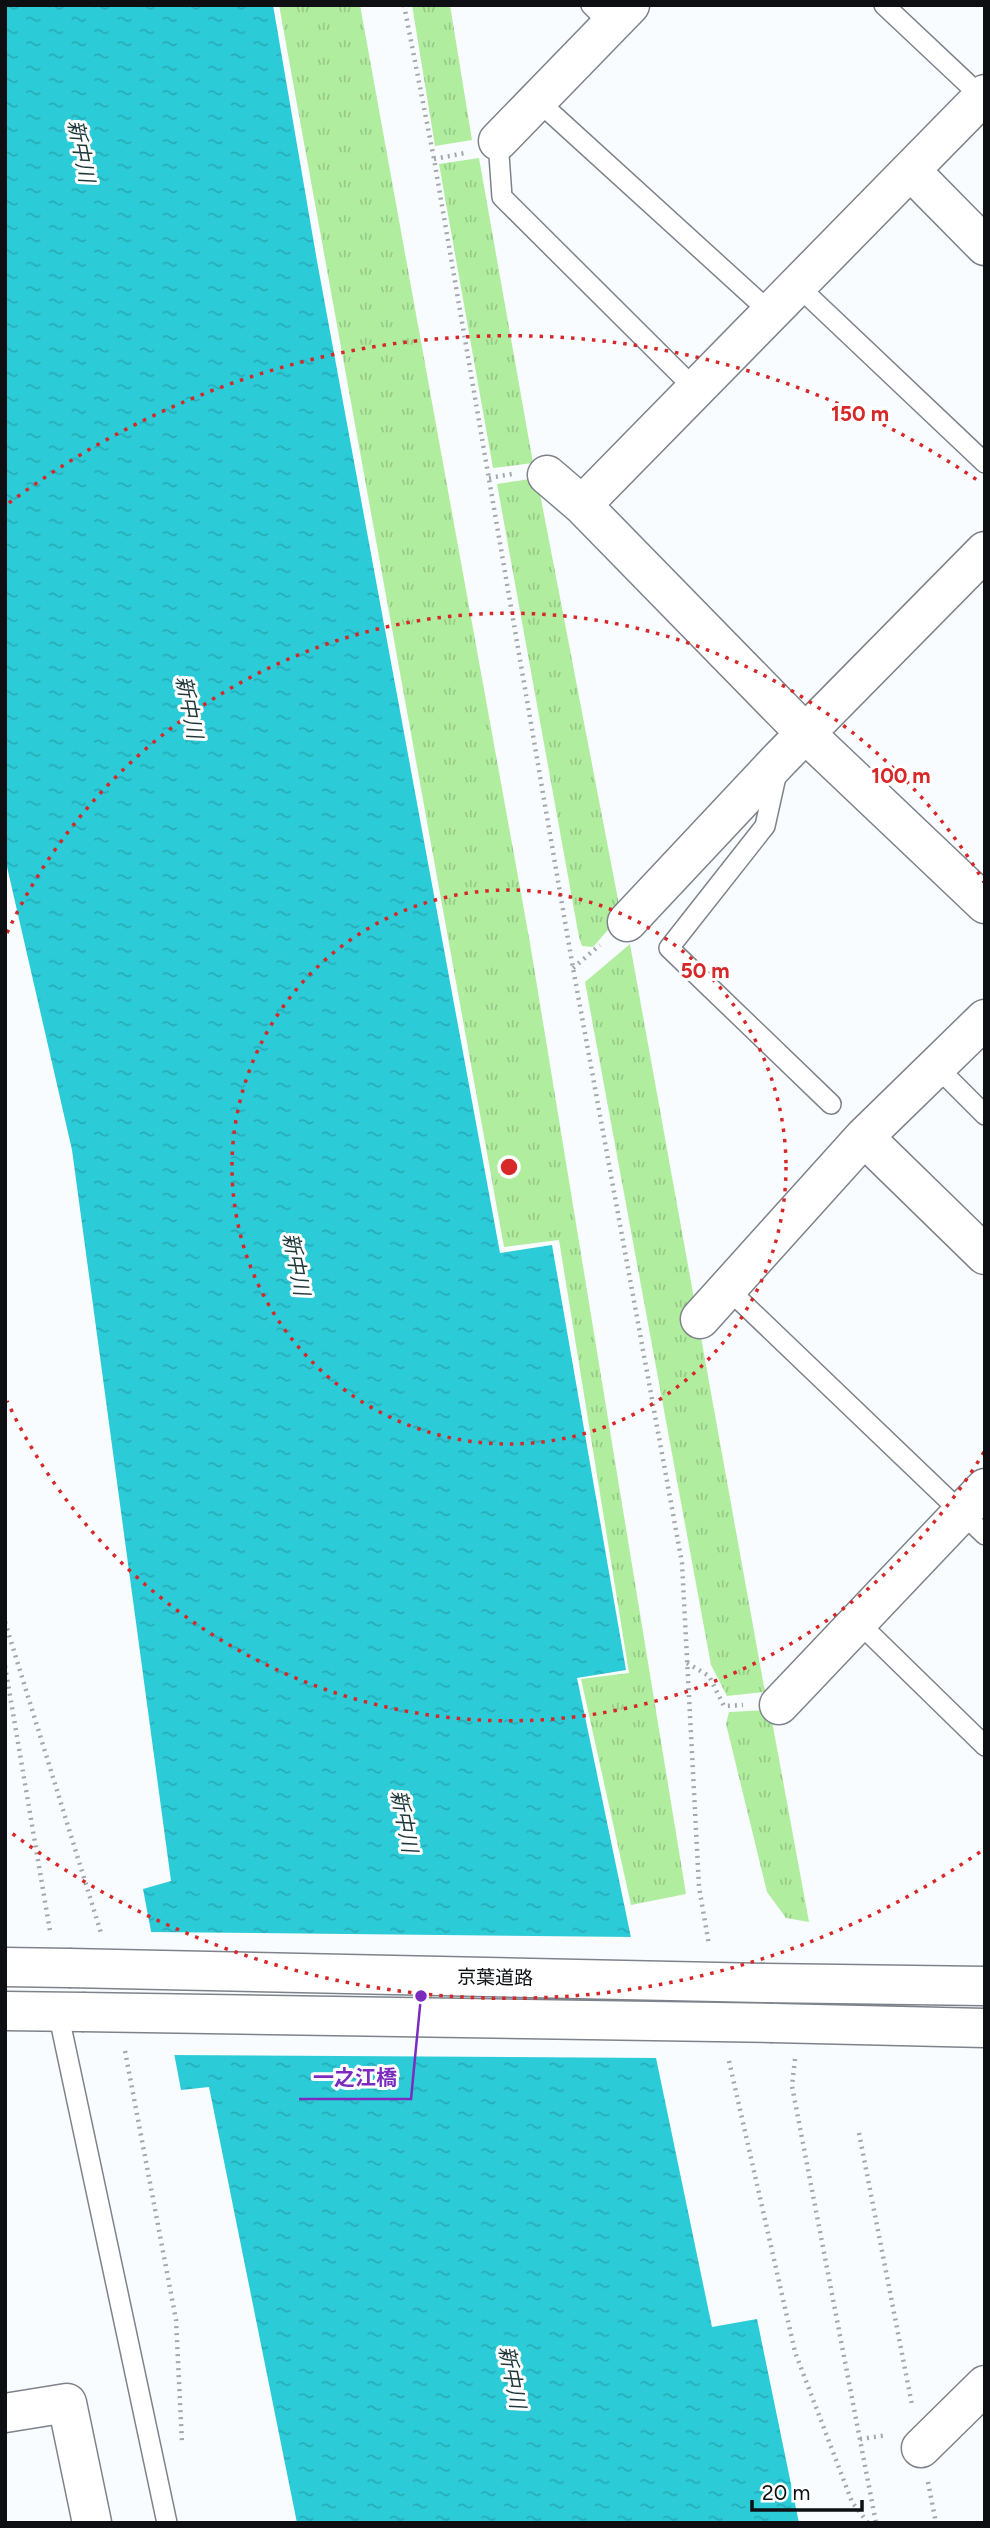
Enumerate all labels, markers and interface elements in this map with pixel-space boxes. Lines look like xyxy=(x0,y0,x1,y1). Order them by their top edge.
water label: 新中川 xyxy=(63,118,100,186)
text: 150 m xyxy=(831,401,889,426)
water label: 新中川 xyxy=(171,674,208,742)
text: 100 m xyxy=(871,763,931,788)
text: 50 m xyxy=(680,958,730,983)
centre of rings xyxy=(497,1155,521,1179)
water label: 新中川 xyxy=(278,1231,315,1299)
water label: 新中川 xyxy=(386,1788,423,1856)
street label: 京葉道路 xyxy=(457,1965,533,1990)
callout: 一之江橋 xyxy=(299,2057,411,2099)
text: 一之江橋 xyxy=(313,2065,397,2090)
water label: 新中川 xyxy=(494,2344,531,2412)
scale bar xyxy=(752,2468,862,2512)
text: 20 m xyxy=(762,2480,810,2505)

